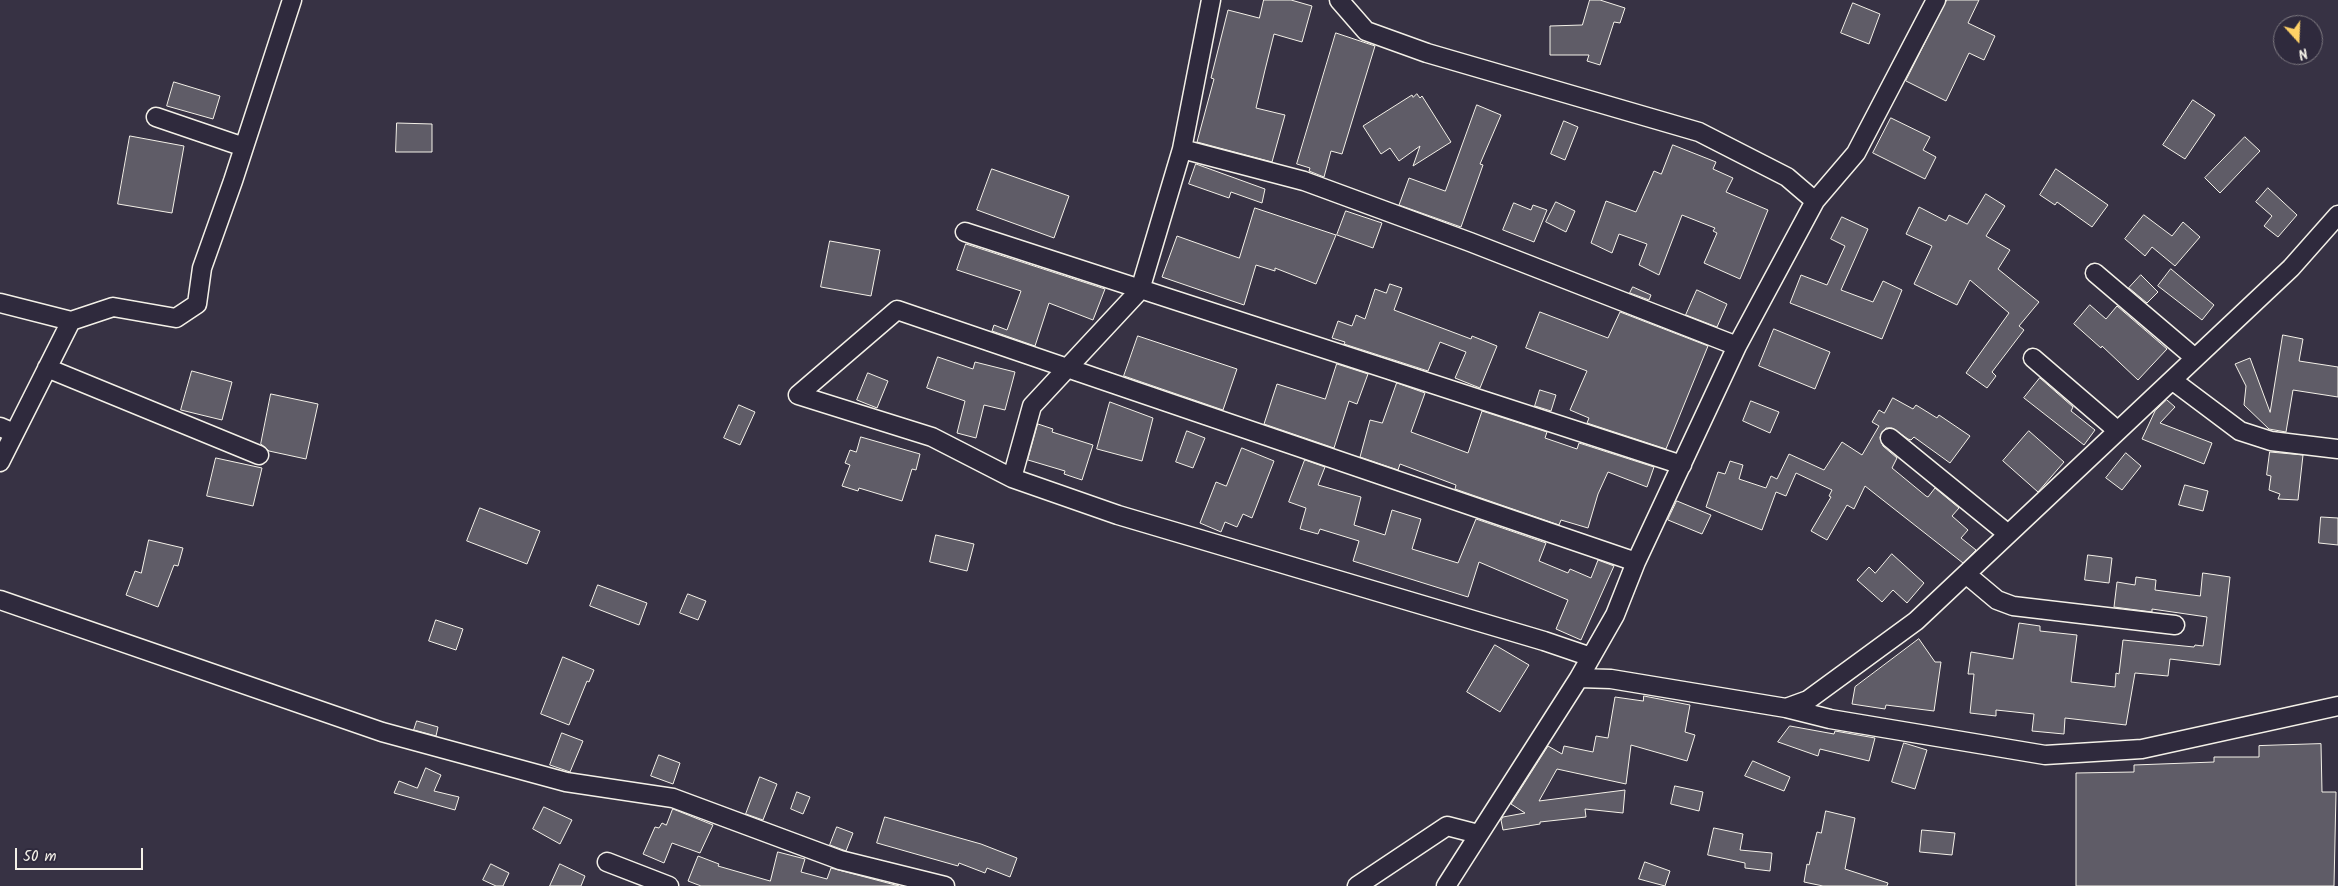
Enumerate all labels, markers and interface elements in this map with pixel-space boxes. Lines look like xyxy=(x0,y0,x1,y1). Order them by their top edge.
north arrow xyxy=(2273,15,2323,65)
text: N xyxy=(2295,41,2311,65)
scale bar xyxy=(18,838,145,870)
text: 50 m xyxy=(23,845,57,869)

